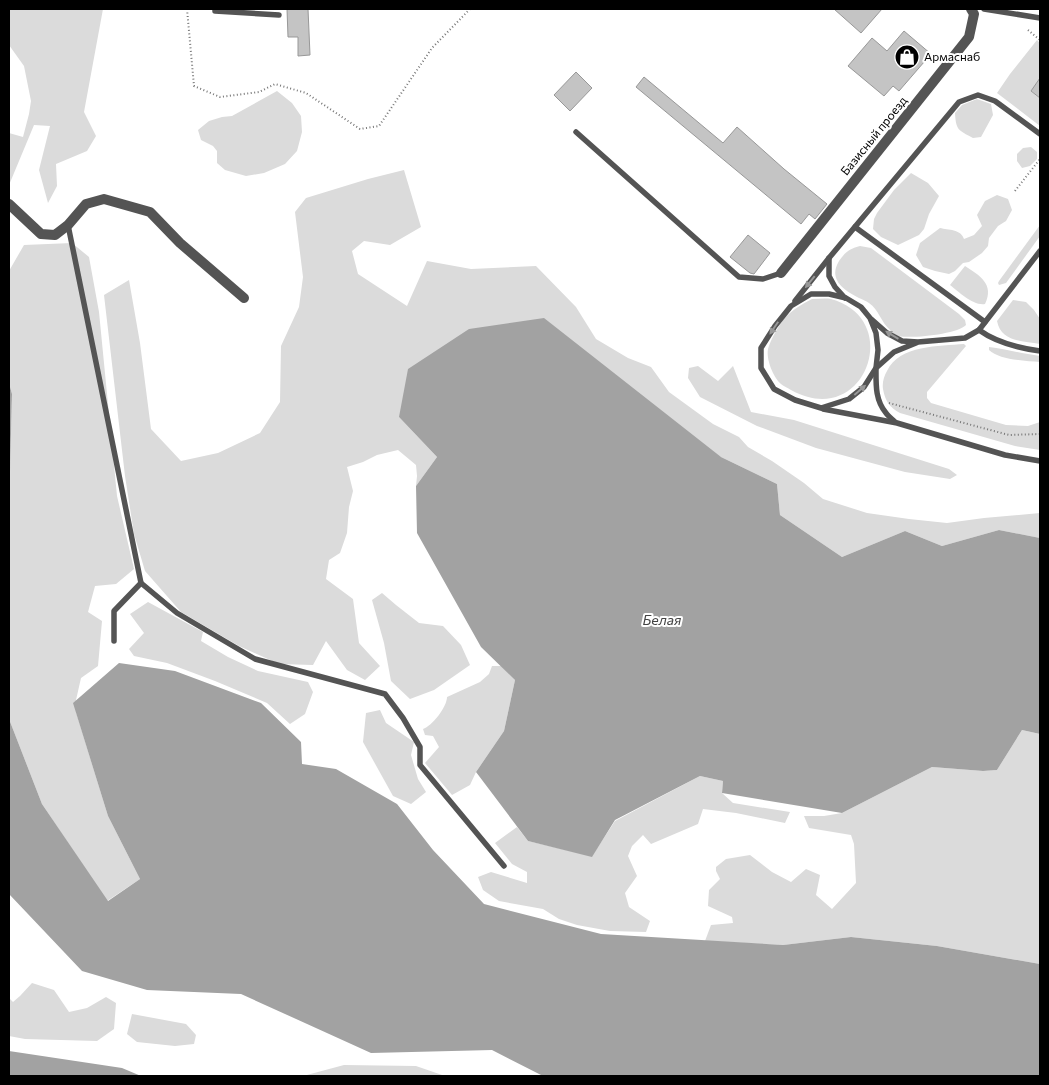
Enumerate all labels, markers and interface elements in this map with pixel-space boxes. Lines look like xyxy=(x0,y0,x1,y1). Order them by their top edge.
shop icon: Армаснаб xyxy=(894,44,920,70)
place label: Армаснаб xyxy=(924,49,980,63)
street label: Базисный проезд xyxy=(837,93,909,178)
one-way arrow xyxy=(805,275,816,288)
one-way arrow xyxy=(769,322,779,335)
one-way arrow xyxy=(885,331,900,339)
one-way arrow xyxy=(853,384,866,395)
water label: Белая xyxy=(643,611,681,628)

